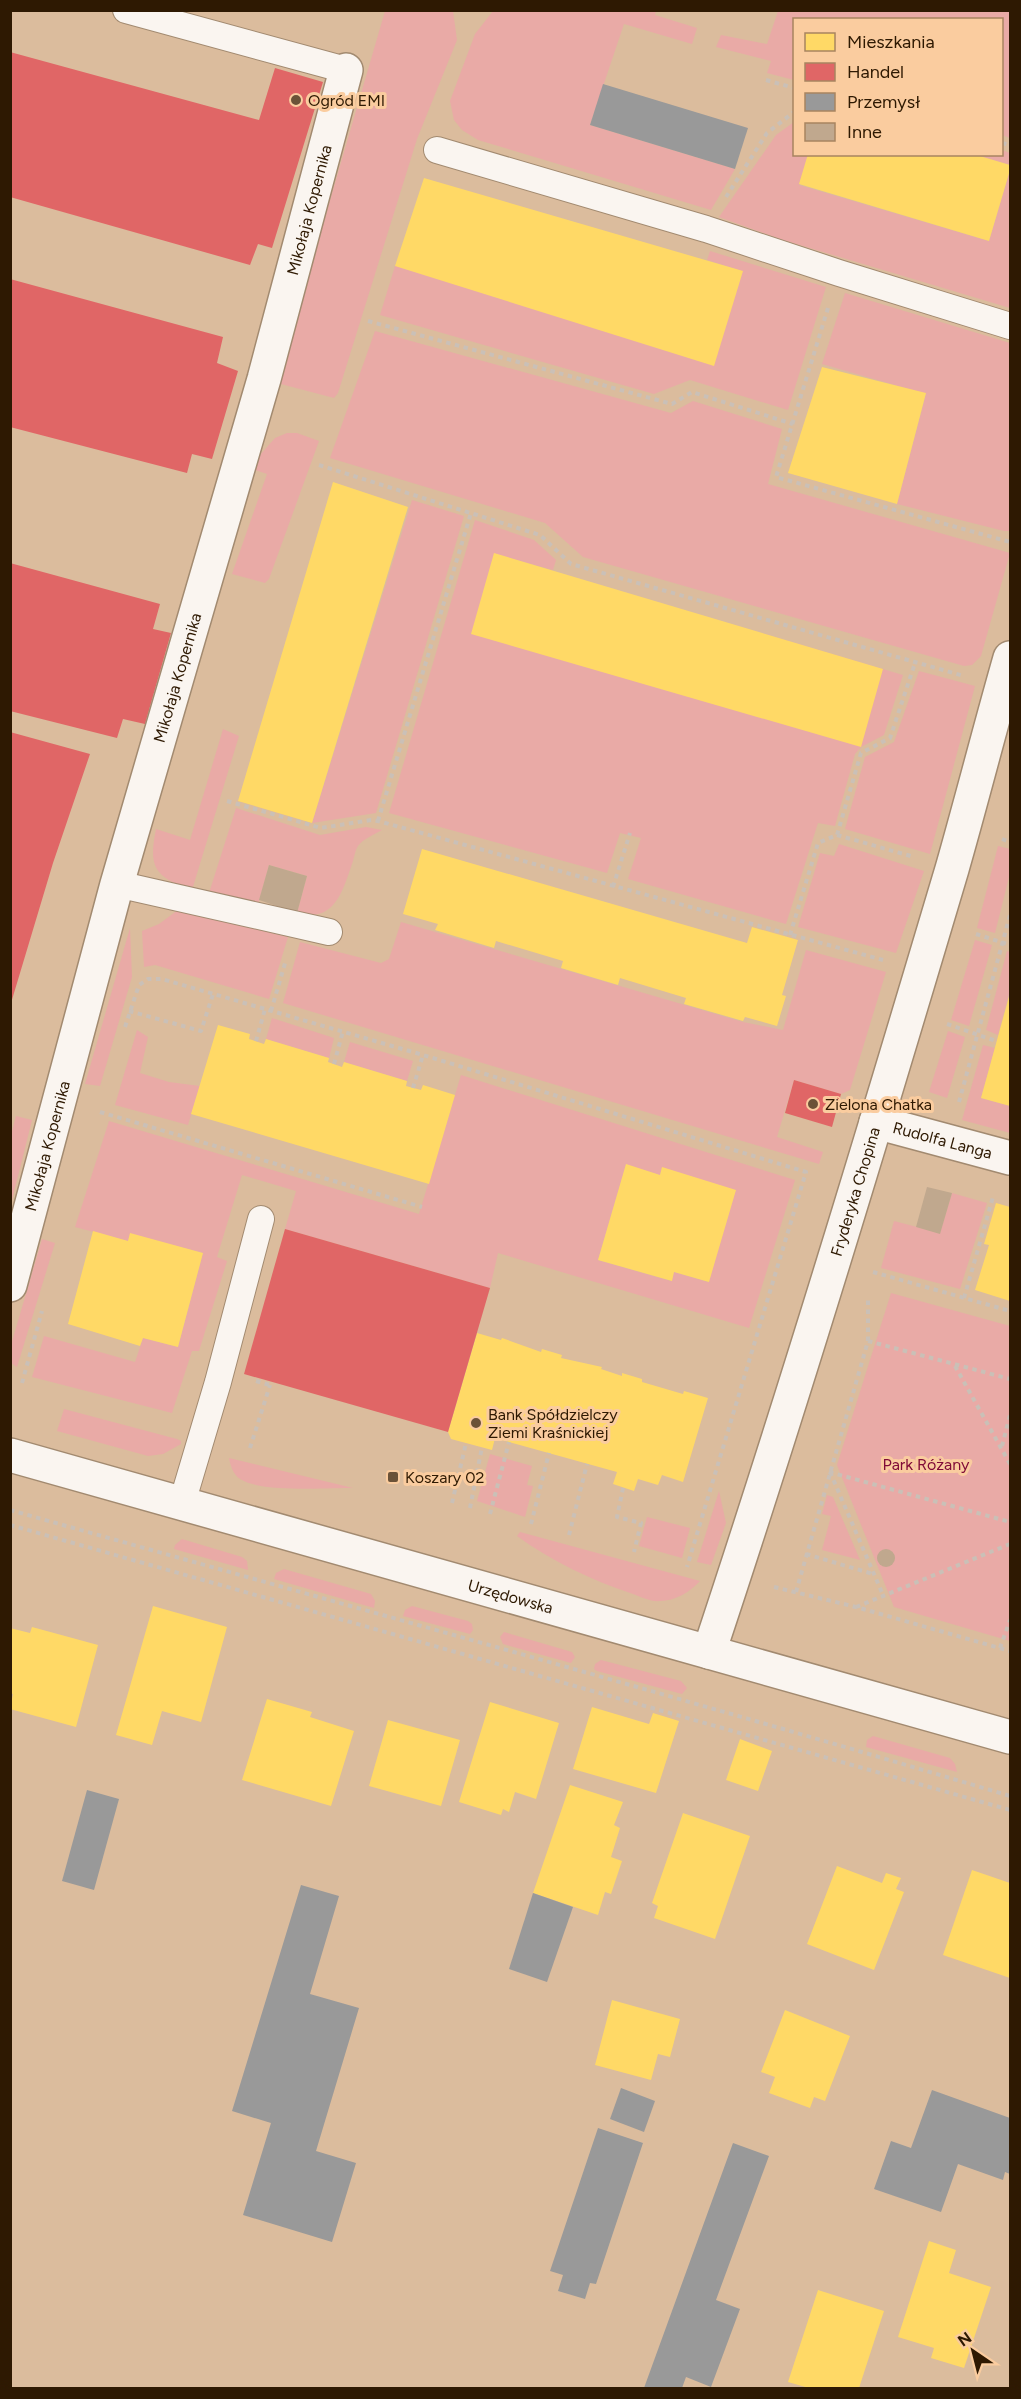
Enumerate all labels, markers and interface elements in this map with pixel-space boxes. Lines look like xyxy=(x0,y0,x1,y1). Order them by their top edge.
legend xyxy=(793,18,1003,156)
text: Mieszkania xyxy=(847,31,935,53)
text: Handel xyxy=(847,61,904,83)
place label: Ogród EMI xyxy=(308,91,385,110)
text: Przemysł xyxy=(847,91,920,113)
marker: Ogród EMI xyxy=(289,93,303,107)
text: Inne xyxy=(847,121,882,143)
street label: Mikołaja Kopernika xyxy=(282,143,335,277)
street label: Mikołaja Kopernika xyxy=(149,610,205,745)
street label: Mikołaja Kopernika xyxy=(21,1079,74,1213)
place label: Zielona Chatka xyxy=(825,1095,932,1114)
marker: Zielona Chatka xyxy=(806,1097,820,1111)
street label: Rudolfa Langa xyxy=(891,1117,994,1162)
street label: Fryderyka Chopina xyxy=(826,1125,884,1258)
place label: Bank Spółdzielczy Ziemi Kraśnickiej xyxy=(488,1405,618,1442)
marker: Bank Spółdzielczy Ziemi Kraśnickiej xyxy=(469,1416,483,1430)
park label: Park Różany xyxy=(883,1455,970,1474)
place label: Koszary 02 xyxy=(405,1468,484,1487)
marker: Koszary 02 xyxy=(386,1470,400,1484)
street label: Urzędowska xyxy=(466,1575,555,1617)
north arrow xyxy=(943,2321,1003,2381)
text: N xyxy=(954,2328,975,2350)

